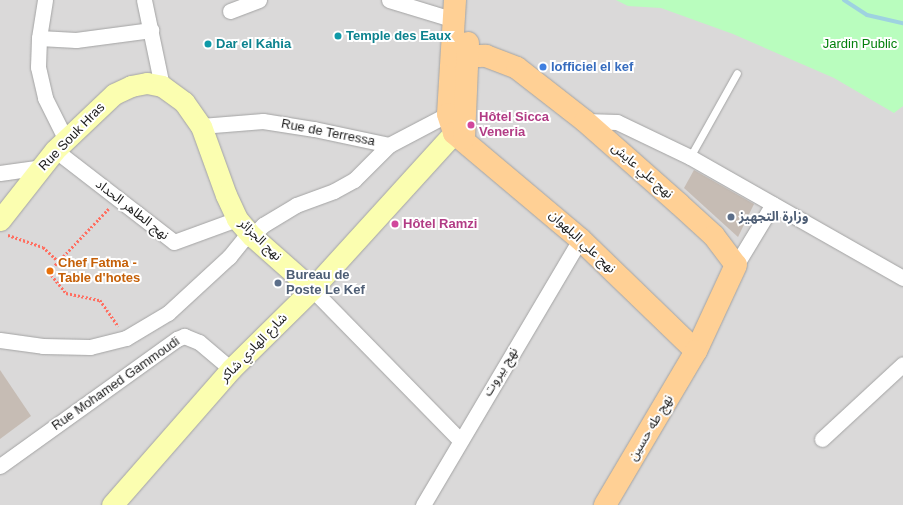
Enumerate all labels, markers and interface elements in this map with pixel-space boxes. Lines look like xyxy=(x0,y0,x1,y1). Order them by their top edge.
place label: Temple des Eaux xyxy=(346,28,451,44)
marker: Temple des Eaux xyxy=(333,31,343,41)
place label: Dar el Kahia xyxy=(216,36,291,52)
park label: Jardin Public xyxy=(823,36,897,52)
marker: Dar el Kahia xyxy=(203,39,213,49)
place label: lofficiel el kef xyxy=(551,59,633,75)
marker: lofficiel el kef xyxy=(538,62,548,72)
street label: Rue Souk Hras xyxy=(36,100,108,174)
place label: Hôtel Sicca Veneria xyxy=(479,110,549,141)
street label: Rue de Terressa xyxy=(280,116,376,150)
marker: Hôtel Sicca Veneria xyxy=(466,120,476,130)
street label: نهج علي عايش xyxy=(608,140,676,202)
street label: نهج الطاهر الحداد xyxy=(92,177,172,243)
street label: نهج علي البلهوان xyxy=(545,207,619,277)
place label: وزارة التجهيز xyxy=(739,209,808,225)
marker: وزارة التجهيز xyxy=(726,212,736,222)
street label: نهج الجزائر xyxy=(235,216,285,264)
place label: Hôtel Ramzi xyxy=(403,216,477,232)
marker: Hôtel Ramzi xyxy=(390,219,400,229)
place label: Chef Fatma - Table d'hotes xyxy=(58,256,140,287)
marker: Chef Fatma - Table d'hotes xyxy=(45,266,55,276)
place label: Bureau de Poste Le Kef xyxy=(286,268,365,299)
marker: Bureau de Poste Le Kef xyxy=(273,278,283,288)
street label: شارع الهادي شاكر xyxy=(217,310,291,386)
street label: Rue Mohamed Gammoudi xyxy=(49,334,183,434)
street label: نهج بيروت xyxy=(480,345,522,399)
street label: نهج طه حسين xyxy=(625,392,677,464)

